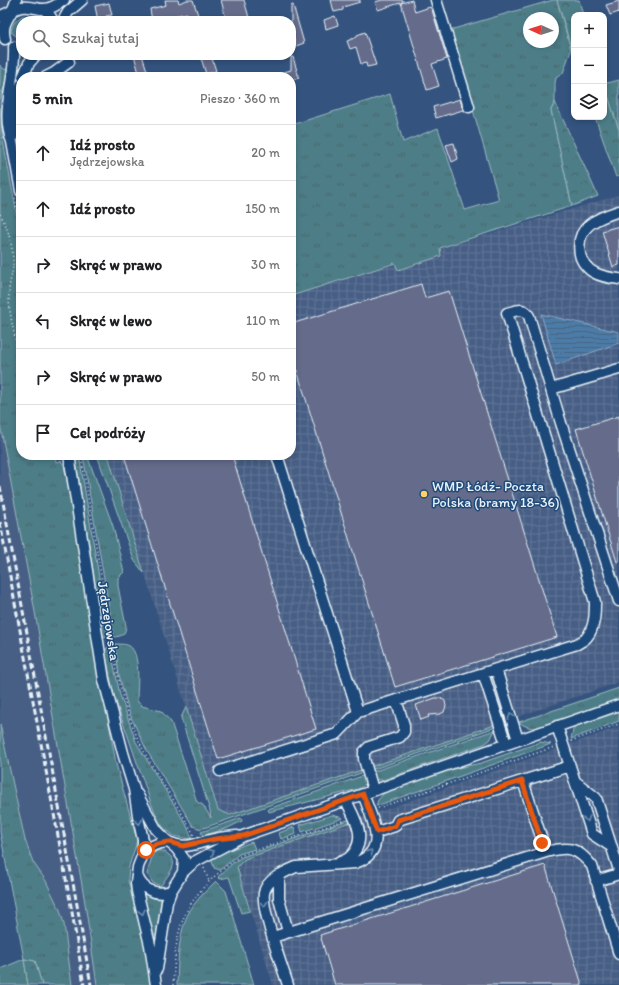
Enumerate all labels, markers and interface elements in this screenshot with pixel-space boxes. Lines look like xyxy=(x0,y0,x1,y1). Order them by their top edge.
north arrow xyxy=(523,12,559,48)
map controls xyxy=(571,12,607,120)
button: + xyxy=(571,12,607,48)
search box xyxy=(16,16,296,60)
icon: search xyxy=(30,27,52,49)
text: Szukaj tutaj xyxy=(62,29,139,47)
button: − xyxy=(571,48,607,84)
button: layers xyxy=(571,84,607,120)
text: 5 min xyxy=(32,88,72,108)
text: Pieszo · 360 m xyxy=(200,91,280,106)
text: Idź prosto xyxy=(70,136,135,154)
icon: ahead xyxy=(32,142,54,164)
text: 20 m xyxy=(251,145,280,160)
text: Jędrzejowska xyxy=(70,154,145,169)
icon: ahead xyxy=(32,198,54,220)
text: Idź prosto xyxy=(70,200,135,218)
text: 150 m xyxy=(245,201,280,216)
icon: right xyxy=(32,254,54,276)
text: Skręć w prawo xyxy=(70,256,162,274)
text: 30 m xyxy=(251,257,280,272)
icon: left xyxy=(32,310,54,332)
text: Skręć w lewo xyxy=(70,312,152,330)
text: 110 m xyxy=(246,313,280,328)
icon: right xyxy=(32,366,54,388)
text: Skręć w prawo xyxy=(70,368,162,386)
text: 50 m xyxy=(251,369,280,384)
icon: arrive xyxy=(32,422,54,444)
text: Cel podróży xyxy=(70,424,145,442)
place label: WMP Łódź- Poczta Polska (bramy 18-36) xyxy=(432,478,559,511)
marker: WMP Łódź- Poczta Polska (bramy 18-36) xyxy=(419,489,429,499)
street label: Jędrzejowska xyxy=(94,580,123,663)
one-way arrow xyxy=(507,712,515,719)
one-way arrow xyxy=(583,815,591,822)
one-way arrow xyxy=(134,818,143,825)
route end xyxy=(533,834,551,852)
route start xyxy=(137,841,155,859)
one-way arrow xyxy=(208,849,215,857)
one-way arrow xyxy=(365,850,372,857)
one-way arrow xyxy=(260,900,269,907)
one-way arrow xyxy=(138,909,146,916)

